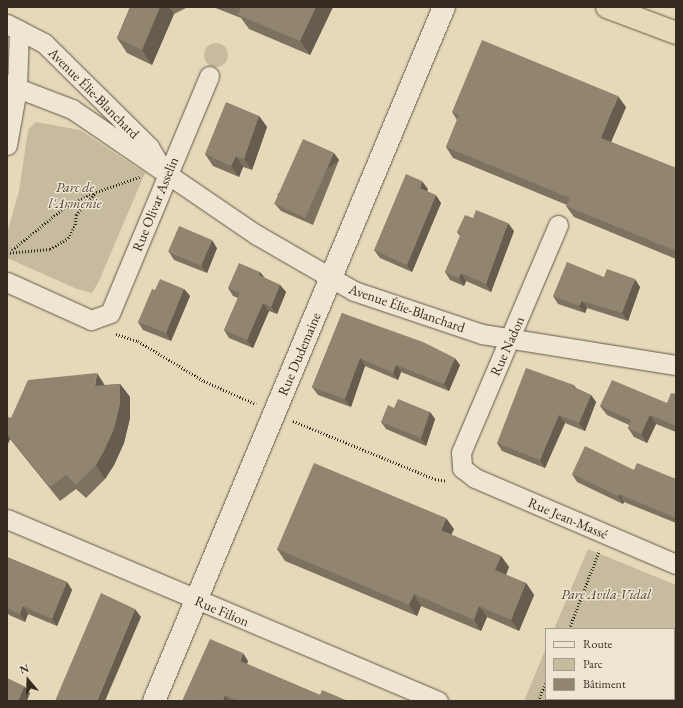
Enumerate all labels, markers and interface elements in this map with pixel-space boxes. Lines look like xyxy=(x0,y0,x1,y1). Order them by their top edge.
street label: Avenue Élie-Blanchard xyxy=(45,44,143,142)
street label: Rue Olivar Asselin xyxy=(128,154,182,254)
park label: Parc de l'Arménie xyxy=(49,179,101,212)
street label: Avenue Élie-Blanchard xyxy=(347,280,467,336)
street label: Rue Dudemaine xyxy=(274,310,324,398)
street label: Rue Nadon xyxy=(486,313,528,379)
street label: Rue Jean-Massé xyxy=(526,494,610,542)
park label: Parc Avila-Vidal xyxy=(561,586,651,602)
street label: Rue Filion xyxy=(192,592,252,630)
legend xyxy=(545,628,675,700)
text: Route xyxy=(583,636,612,652)
text: Parc xyxy=(583,656,603,672)
north arrow xyxy=(8,660,48,700)
text: N xyxy=(18,661,31,677)
text: Bâtiment xyxy=(583,676,626,692)

